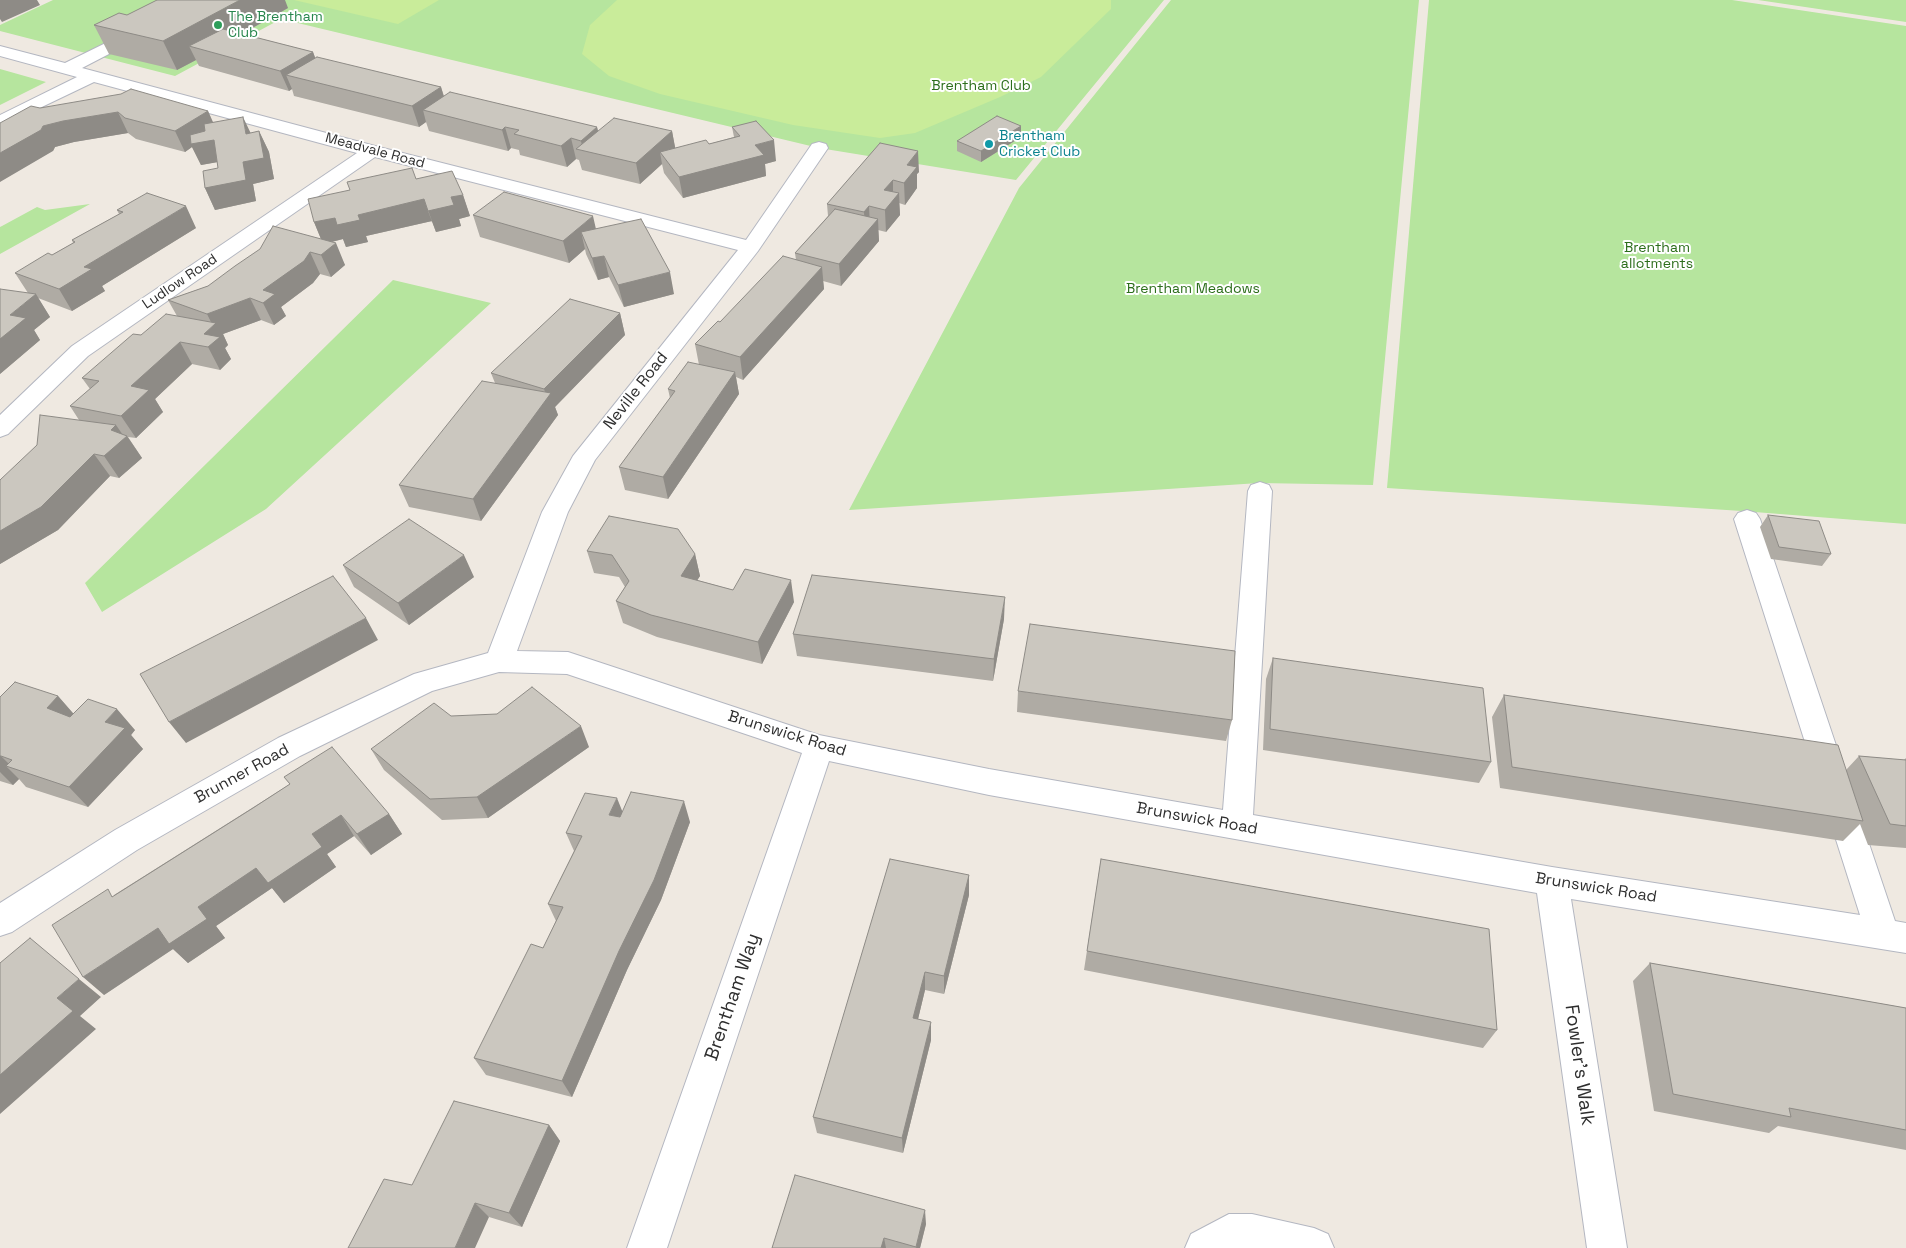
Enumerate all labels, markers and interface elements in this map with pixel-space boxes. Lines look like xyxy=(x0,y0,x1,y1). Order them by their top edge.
place label: The Brentham Club xyxy=(228,9,323,41)
marker: The Brentham Club xyxy=(212,19,224,31)
park label: Brentham Club xyxy=(931,78,1031,94)
place label: Brentham Cricket Club xyxy=(999,128,1080,160)
street label: Meadvale Road xyxy=(323,130,427,172)
marker: Brentham Cricket Club xyxy=(983,138,995,150)
park label: Brentham allotments xyxy=(1621,240,1693,272)
street label: Ludlow Road xyxy=(140,251,220,313)
park label: Brentham Meadows xyxy=(1126,281,1260,297)
street label: Neville Road xyxy=(600,348,672,434)
street label: Brunswick Road xyxy=(725,707,849,761)
street label: Brunner Road xyxy=(191,740,293,808)
street label: Brunswick Road xyxy=(1135,799,1259,839)
street label: Brunswick Road xyxy=(1534,869,1658,907)
street label: Brentham Way xyxy=(701,930,765,1064)
street label: Fowler's Walk xyxy=(1559,1003,1599,1127)

